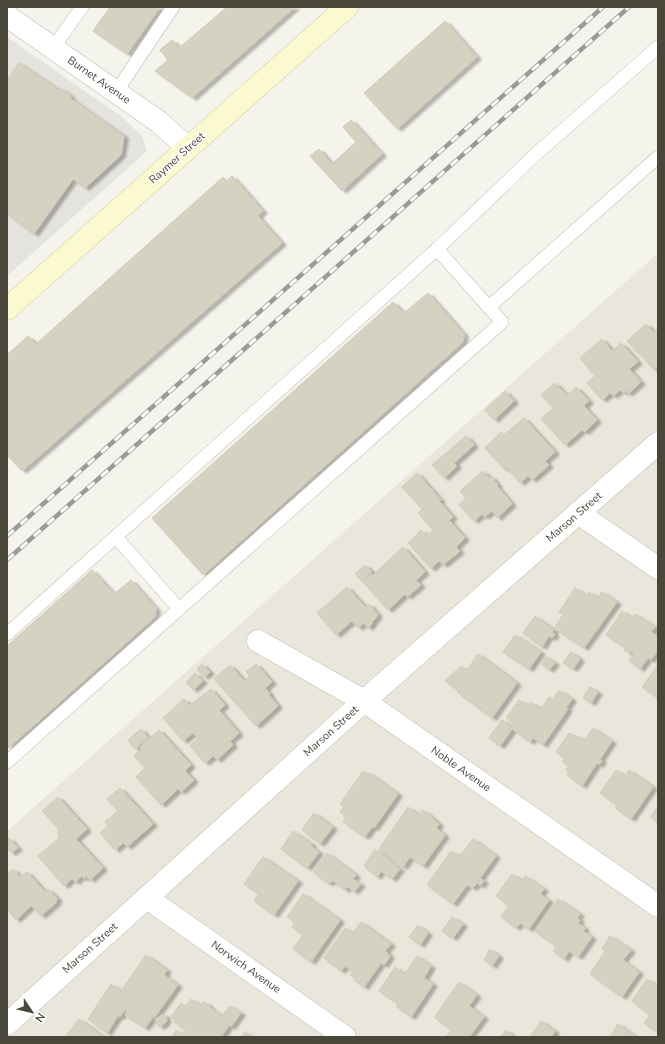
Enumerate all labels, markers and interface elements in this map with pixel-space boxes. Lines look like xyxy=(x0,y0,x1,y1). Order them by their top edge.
street label: Burnet Avenue xyxy=(64,53,134,107)
street label: Raymer Street xyxy=(146,129,208,187)
street label: Marson Street xyxy=(543,488,605,545)
street label: Marson Street xyxy=(300,702,362,760)
street label: Noble Avenue xyxy=(428,743,494,795)
street label: Marson Street xyxy=(59,919,121,977)
street label: Norwich Avenue xyxy=(208,937,284,997)
north arrow xyxy=(12,992,52,1032)
text: N xyxy=(31,1010,48,1025)

